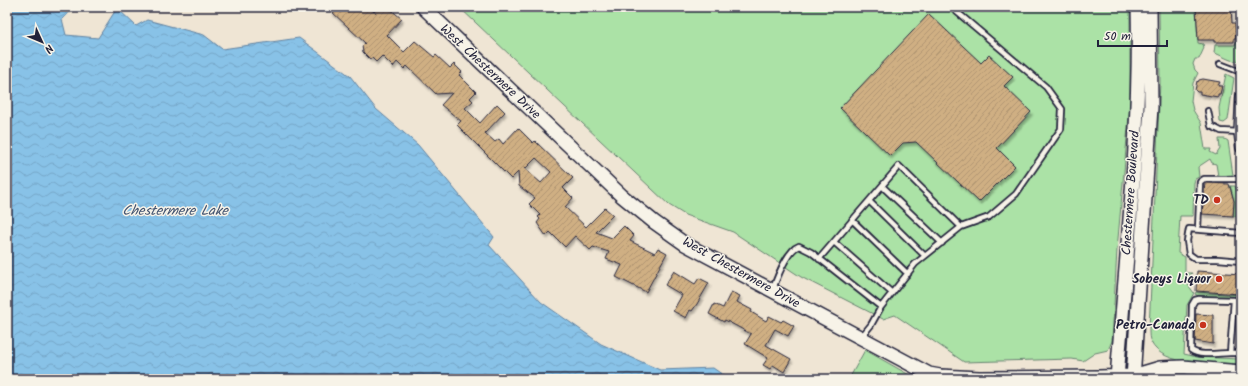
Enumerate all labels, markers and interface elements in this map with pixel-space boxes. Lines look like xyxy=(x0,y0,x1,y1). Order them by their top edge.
street label: West Chestermere Drive xyxy=(435,19,545,125)
north arrow xyxy=(22,22,62,62)
scale bar xyxy=(1098,22,1167,48)
text: 50 m xyxy=(1104,27,1131,46)
text: N xyxy=(40,39,57,57)
street label: Chestermere Boulevard xyxy=(1116,130,1146,256)
place label: TD xyxy=(1193,190,1209,211)
marker: TD xyxy=(1212,195,1222,205)
water label: Chestermere Lake xyxy=(122,200,229,222)
street label: West Chestermere Drive xyxy=(678,232,804,314)
place label: Sobeys Liquor xyxy=(1132,269,1212,290)
marker: Sobeys Liquor xyxy=(1214,274,1224,284)
place label: Petro-Canada xyxy=(1116,315,1195,336)
marker: Petro-Canada xyxy=(1198,320,1208,330)

